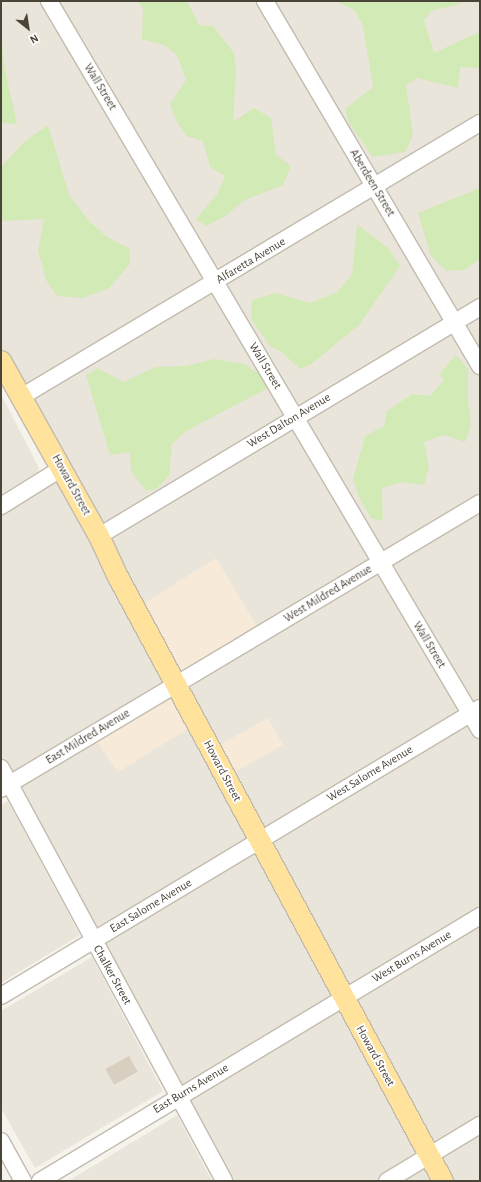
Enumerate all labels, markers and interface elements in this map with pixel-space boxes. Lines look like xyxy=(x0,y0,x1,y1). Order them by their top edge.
north arrow xyxy=(8,8,48,48)
text: N xyxy=(28,32,40,46)
street label: Wall Street xyxy=(80,61,120,113)
street label: Aberdeen Street xyxy=(346,147,398,219)
street label: Alfaretta Avenue xyxy=(214,235,288,287)
street label: Wall Street xyxy=(245,340,285,392)
street label: West Dalton Avenue xyxy=(245,390,333,452)
street label: Howard Street xyxy=(48,452,94,518)
street label: West Mildred Avenue xyxy=(281,562,375,626)
street label: Wall Street xyxy=(409,619,449,671)
street label: East Mildred Avenue xyxy=(43,706,133,768)
street label: Howard Street xyxy=(200,738,244,804)
street label: West Salome Avenue xyxy=(324,743,416,805)
street label: East Salome Avenue xyxy=(107,876,195,936)
street label: West Burns Avenue xyxy=(370,928,454,986)
street label: Chalker Street xyxy=(90,943,134,1007)
street label: Howard Street xyxy=(352,1023,398,1089)
street label: East Burns Avenue xyxy=(151,1061,231,1117)

